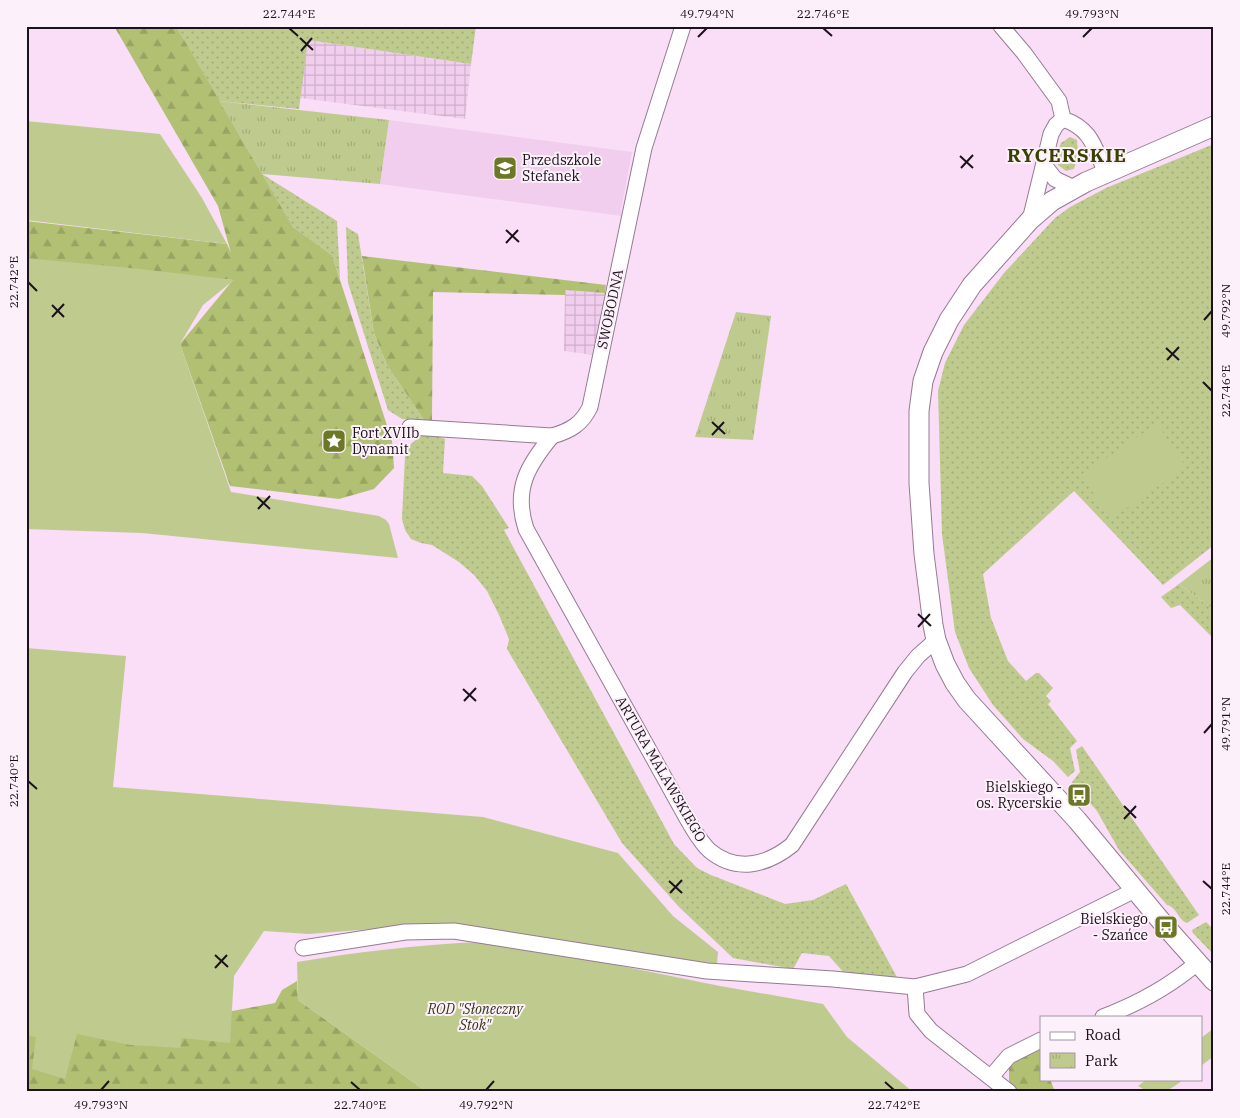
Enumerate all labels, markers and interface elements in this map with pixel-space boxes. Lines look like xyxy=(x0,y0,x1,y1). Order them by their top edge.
text: 22.744°E xyxy=(263,6,315,21)
text: 49.794°N xyxy=(680,6,734,21)
text: 22.746°E xyxy=(797,6,849,21)
text: 49.793°N xyxy=(1065,6,1119,21)
district label: RYCERSKIE xyxy=(1007,143,1127,167)
place label: Przedszkole Stefanek xyxy=(522,151,601,185)
school or university icon: Przedszkole Stefanek xyxy=(492,155,518,181)
text: 22.742°E xyxy=(6,256,21,308)
street label: SWOBODNA xyxy=(593,267,627,351)
text: 49.792°N xyxy=(1218,284,1233,338)
text: 22.746°E xyxy=(1218,365,1233,417)
place label: Fort XVIIb Dynamit xyxy=(352,424,419,458)
place icon: Fort XVIIb Dynamit xyxy=(321,428,347,454)
street label: ARTURA MALAWSKIEGO xyxy=(612,693,710,845)
text: 49.791°N xyxy=(1218,697,1233,751)
text: 22.740°E xyxy=(6,755,21,807)
place label: Bielskiego - os. Rycerskie xyxy=(976,778,1062,812)
bus stop icon: Bielskiego - os. Rycerskie xyxy=(1066,782,1092,808)
text: 22.744°E xyxy=(1218,863,1233,915)
place label: Bielskiego - Szańce xyxy=(1080,910,1148,944)
bus stop icon: Bielskiego - Szańce xyxy=(1153,914,1179,940)
park label: ROD "Słoneczny Stok" xyxy=(426,1000,524,1034)
legend xyxy=(1040,1016,1202,1080)
text: Road xyxy=(1085,1025,1121,1044)
text: Park xyxy=(1085,1051,1118,1070)
text: 49.793°N xyxy=(74,1097,128,1112)
text: 22.740°E xyxy=(334,1097,386,1112)
text: 49.792°N xyxy=(459,1097,513,1112)
text: 22.742°E xyxy=(868,1097,920,1112)

